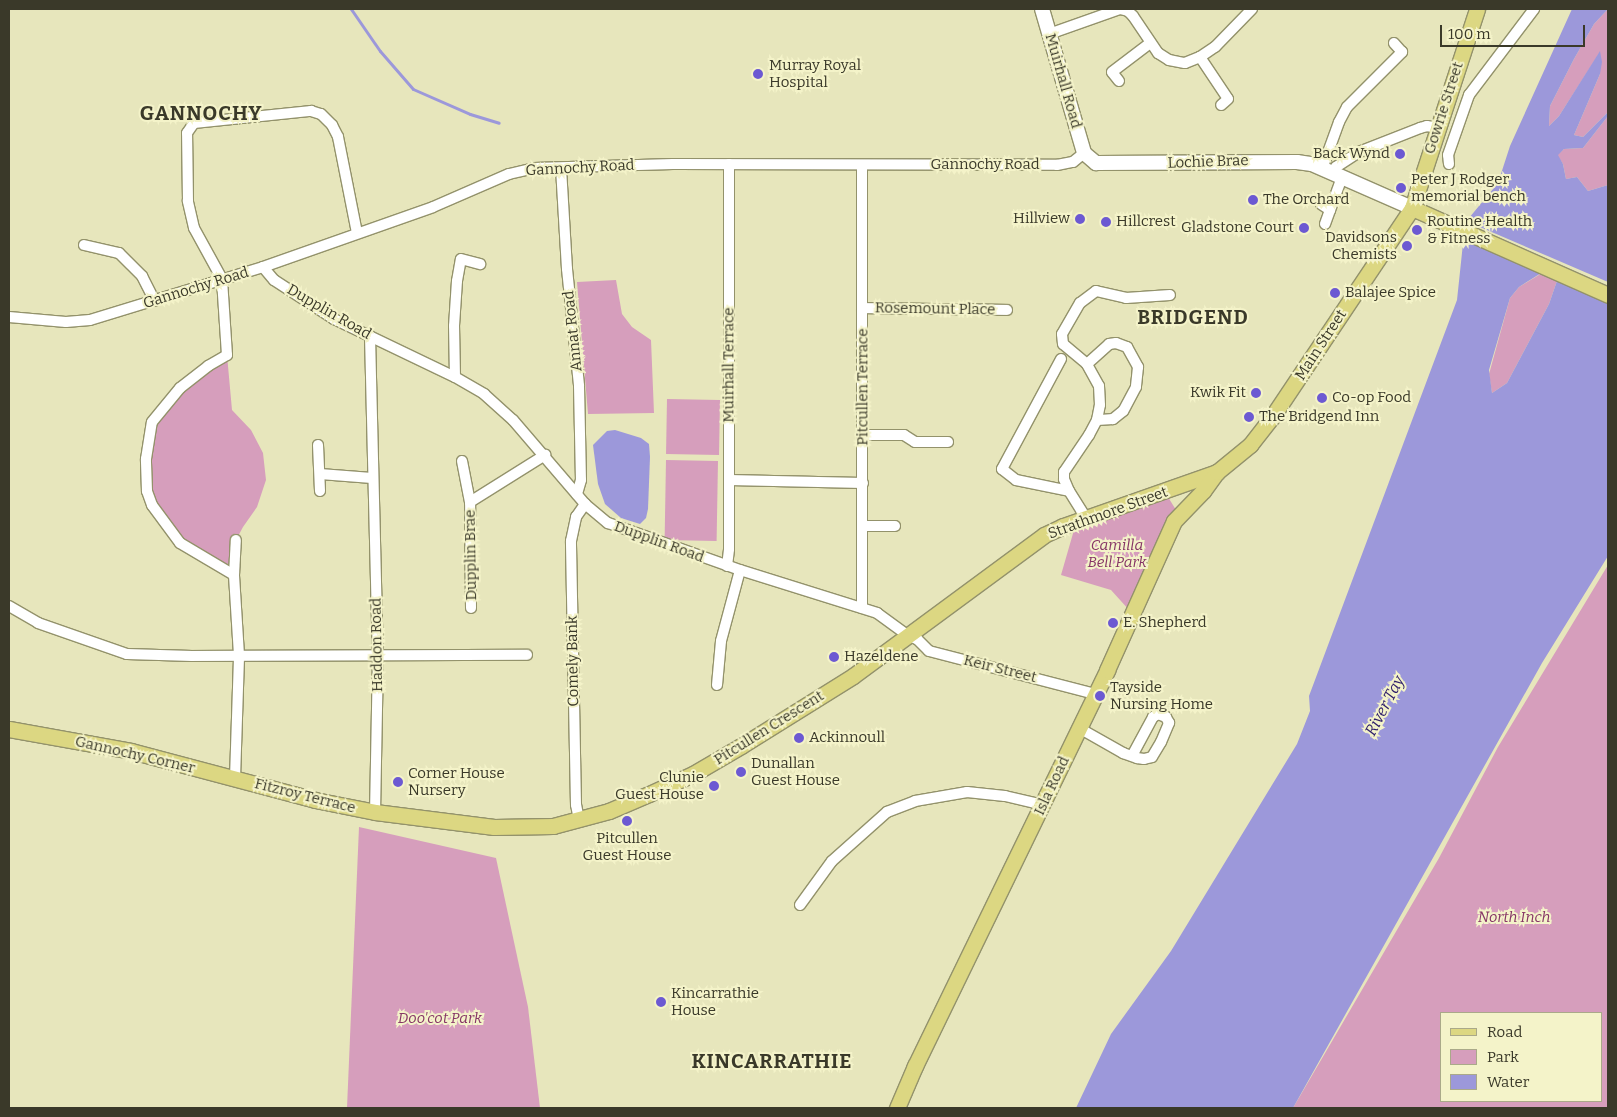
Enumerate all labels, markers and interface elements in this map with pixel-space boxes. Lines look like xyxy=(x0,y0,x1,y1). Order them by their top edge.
scale bar xyxy=(1442,15,1587,47)
text: 100 m xyxy=(1448,25,1491,43)
street label: Muirhall Road xyxy=(1041,31,1085,131)
place label: Murray Royal Hospital xyxy=(769,56,861,91)
street label: Gowrie Street xyxy=(1421,60,1467,156)
marker: Murray Royal Hospital xyxy=(751,67,765,81)
district label: GANNOCHY xyxy=(139,101,263,125)
place label: Back Wynd xyxy=(1313,145,1390,163)
marker: Back Wynd xyxy=(1394,148,1406,160)
street label: Lochie Brae xyxy=(1167,152,1249,172)
street label: Gannochy Road xyxy=(525,156,635,180)
street label: Gannochy Road xyxy=(930,156,1040,174)
place label: Peter J Rodger memorial bench xyxy=(1411,170,1526,205)
marker: Peter J Rodger memorial bench xyxy=(1395,182,1407,194)
place label: The Orchard xyxy=(1263,191,1349,209)
marker: The Orchard xyxy=(1247,194,1259,206)
place label: Hillview xyxy=(1013,210,1070,228)
place label: Routine Health & Fitness xyxy=(1427,212,1532,247)
marker: Hillview xyxy=(1074,213,1086,225)
place label: Hillcrest xyxy=(1116,213,1176,231)
marker: Hillcrest xyxy=(1100,216,1112,228)
place label: Gladstone Court xyxy=(1181,219,1294,237)
marker: Gladstone Court xyxy=(1298,222,1310,234)
marker: Routine Health & Fitness xyxy=(1411,224,1423,236)
place label: Davidsons Chemists xyxy=(1325,228,1397,263)
marker: Davidsons Chemists xyxy=(1401,240,1413,252)
street label: Gannochy Road xyxy=(141,263,251,313)
street label: Dupplin Road xyxy=(284,281,374,343)
place label: Balajee Spice xyxy=(1345,284,1436,302)
marker: Balajee Spice xyxy=(1329,287,1341,299)
street label: Annat Road xyxy=(560,290,586,372)
street label: Rosemount Place xyxy=(875,299,995,319)
district label: BRIDGEND xyxy=(1136,305,1250,329)
street label: Main Street xyxy=(1291,306,1351,384)
street label: Muirhall Terrace xyxy=(720,307,738,423)
street label: Pitcullen Terrace xyxy=(854,328,872,446)
place label: Kwik Fit xyxy=(1190,384,1246,402)
marker: Kwik Fit xyxy=(1250,387,1262,399)
place label: Co-op Food xyxy=(1332,389,1411,407)
marker: Co-op Food xyxy=(1316,392,1328,404)
place label: The Bridgend Inn xyxy=(1259,408,1379,426)
marker: The Bridgend Inn xyxy=(1243,411,1255,423)
street label: Strathmore Street xyxy=(1046,483,1170,543)
street label: Dupplin Brae xyxy=(461,509,481,601)
street label: Dupplin Road xyxy=(612,517,706,567)
park label: Camilla Bell Park xyxy=(1087,536,1147,571)
street label: Haddon Road xyxy=(367,598,387,692)
place label: E. Shepherd xyxy=(1123,614,1207,632)
street label: Comely Bank xyxy=(563,615,583,707)
marker: E. Shepherd xyxy=(1107,617,1119,629)
place label: Hazeldene xyxy=(844,648,918,666)
marker: Hazeldene xyxy=(828,651,840,663)
street label: Keir Street xyxy=(962,651,1038,687)
water label: River Tay xyxy=(1361,673,1409,739)
place label: Tayside Nursing Home xyxy=(1110,678,1213,713)
street label: Pitcullen Crescent xyxy=(711,687,827,769)
marker: Tayside Nursing Home xyxy=(1094,690,1106,702)
place label: Ackinnoull xyxy=(809,729,885,747)
street label: Gannochy Corner xyxy=(73,732,197,778)
marker: Ackinnoull xyxy=(793,732,805,744)
place label: Dunallan Guest House xyxy=(751,754,840,789)
street label: Isla Road xyxy=(1031,754,1073,818)
place label: Corner House Nursery xyxy=(408,764,505,799)
marker: Dunallan Guest House xyxy=(735,766,747,778)
place label: Clunie Guest House xyxy=(615,768,704,803)
street label: Fitzroy Terrace xyxy=(253,775,357,817)
marker: Corner House Nursery xyxy=(392,776,404,788)
marker: Clunie Guest House xyxy=(708,780,720,792)
marker: Pitcullen Guest House xyxy=(621,815,633,827)
place label: Pitcullen Guest House xyxy=(583,829,671,864)
park label: North Inch xyxy=(1478,909,1550,927)
place label: Kincarrathie House xyxy=(671,984,759,1019)
marker: Kincarrathie House xyxy=(655,996,667,1008)
park label: Doo'cot Park xyxy=(398,1010,482,1028)
legend xyxy=(1440,1012,1602,1102)
text: Road xyxy=(1487,1023,1522,1041)
text: Park xyxy=(1487,1048,1519,1066)
district label: KINCARRATHIE xyxy=(690,1049,854,1073)
text: Water xyxy=(1487,1073,1529,1091)

